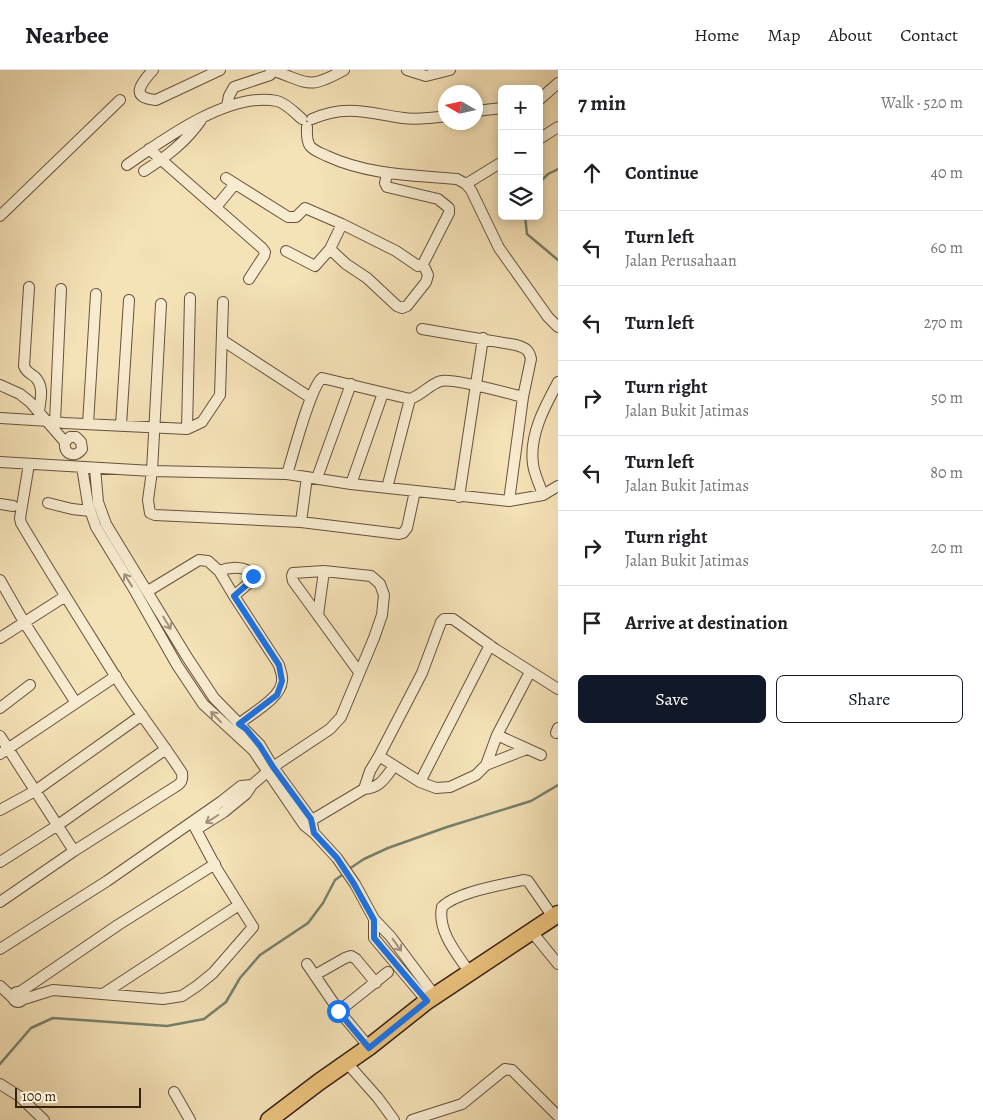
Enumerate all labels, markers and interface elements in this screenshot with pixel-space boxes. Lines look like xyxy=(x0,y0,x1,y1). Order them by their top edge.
text: Nearbee xyxy=(25,19,109,51)
text: Home xyxy=(694,23,739,47)
text: Map xyxy=(767,23,800,47)
text: About xyxy=(828,23,872,47)
text: Contact xyxy=(900,23,958,47)
north arrow xyxy=(438,85,483,130)
map controls xyxy=(498,85,543,220)
button: + xyxy=(498,85,543,130)
text: 7 min xyxy=(578,89,626,117)
text: Walk · 520 m xyxy=(881,92,963,114)
button: − xyxy=(498,130,543,175)
icon: ahead xyxy=(578,159,606,187)
text: Continue xyxy=(625,160,699,186)
text: 40 m xyxy=(931,162,963,184)
button: layers xyxy=(498,175,543,220)
text: Turn left xyxy=(625,224,694,250)
icon: left xyxy=(578,234,606,262)
text: 60 m xyxy=(931,237,963,259)
text: Jalan Perusahaan xyxy=(625,250,737,272)
icon: left xyxy=(578,309,606,337)
text: Turn left xyxy=(625,310,694,336)
text: 270 m xyxy=(924,312,963,334)
text: Turn right xyxy=(625,374,707,400)
icon: right xyxy=(578,384,606,412)
text: 50 m xyxy=(931,387,963,409)
text: Jalan Bukit Jatimas xyxy=(625,400,749,422)
text: Turn left xyxy=(625,449,694,475)
icon: left xyxy=(578,459,606,487)
text: 80 m xyxy=(930,462,963,484)
text: Jalan Bukit Jatimas xyxy=(625,475,749,497)
text: Turn right xyxy=(625,524,707,550)
icon: right xyxy=(578,534,606,562)
text: 20 m xyxy=(930,537,963,559)
text: Jalan Bukit Jatimas xyxy=(625,550,749,572)
route end xyxy=(242,565,265,588)
one-way arrow xyxy=(123,574,133,588)
icon: arrive xyxy=(578,609,606,637)
text: Arrive at destination xyxy=(625,610,788,636)
one-way arrow xyxy=(162,616,172,630)
button: Save xyxy=(578,675,766,723)
button: Share xyxy=(776,675,963,723)
one-way arrow xyxy=(210,711,222,723)
one-way arrow xyxy=(205,814,219,825)
one-way arrow xyxy=(392,938,402,952)
route start xyxy=(327,1000,350,1023)
scale bar xyxy=(15,1085,141,1108)
text: 100 m xyxy=(22,1087,56,1106)

